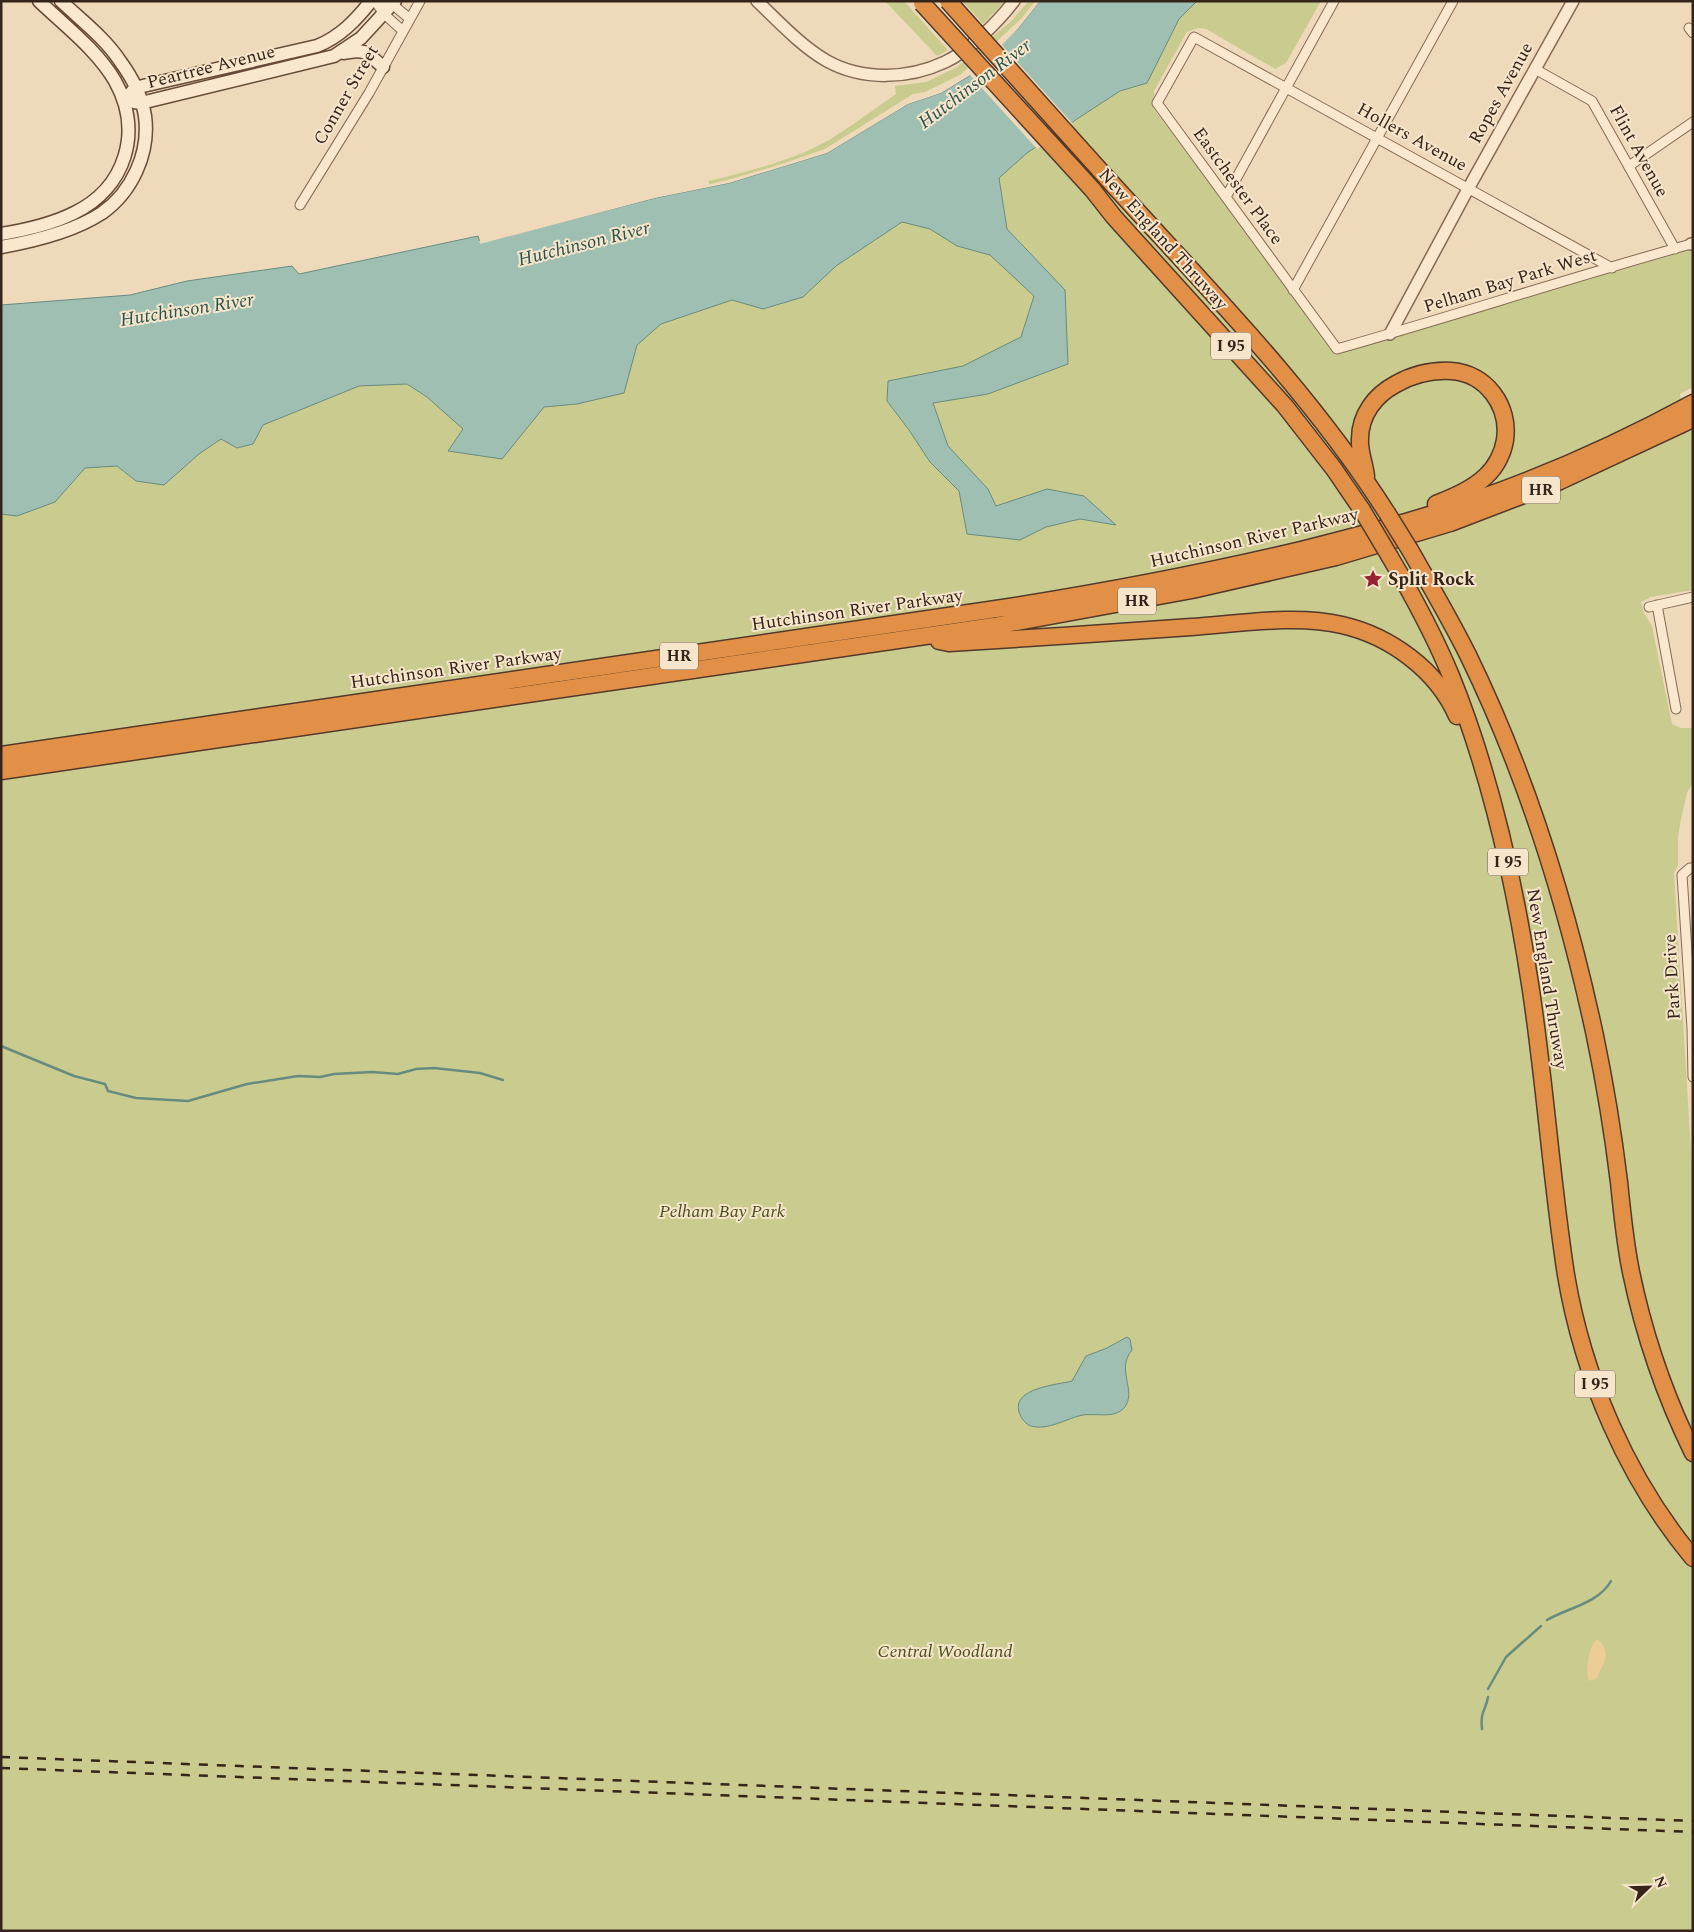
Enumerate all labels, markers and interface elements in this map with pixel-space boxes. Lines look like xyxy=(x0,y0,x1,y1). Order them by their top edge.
water label: Hutchinson River xyxy=(912,32,1038,136)
street label: Ropes Avenue xyxy=(1462,37,1540,149)
street label: Peartree Avenue xyxy=(144,38,278,96)
street label: Conner Street xyxy=(306,40,386,150)
street label: Hollers Avenue xyxy=(1352,96,1472,178)
street label: Flint Avenue xyxy=(1602,100,1676,202)
street label: Eastchester Place xyxy=(1186,122,1290,250)
street label: New England Thruway xyxy=(1092,162,1235,317)
water label: Hutchinson River xyxy=(515,213,653,274)
street label: Pelham Bay Park West xyxy=(1420,242,1600,320)
water label: Hutchinson River xyxy=(118,285,256,335)
road number: I 95 xyxy=(1211,332,1251,360)
road number: HR xyxy=(1522,476,1560,504)
street label: Hutchinson River Parkway xyxy=(1147,501,1362,575)
place label: Split Rock xyxy=(1388,566,1475,593)
place icon: Split Rock xyxy=(1362,568,1384,590)
street label: Hutchinson River Parkway xyxy=(750,582,966,638)
road number: HR xyxy=(1118,588,1156,614)
street label: Hutchinson River Parkway xyxy=(349,640,565,696)
road number: HR xyxy=(660,642,698,669)
road number: I 95 xyxy=(1488,849,1528,876)
street label: New England Thruway xyxy=(1519,887,1575,1073)
street label: Park Drive xyxy=(1656,934,1688,1020)
park label: Pelham Bay Park xyxy=(659,1198,786,1225)
road number: I 95 xyxy=(1575,1370,1615,1398)
park label: Central Woodland xyxy=(877,1638,1013,1665)
north arrow xyxy=(1624,1862,1674,1912)
text: N xyxy=(1649,1873,1672,1891)

